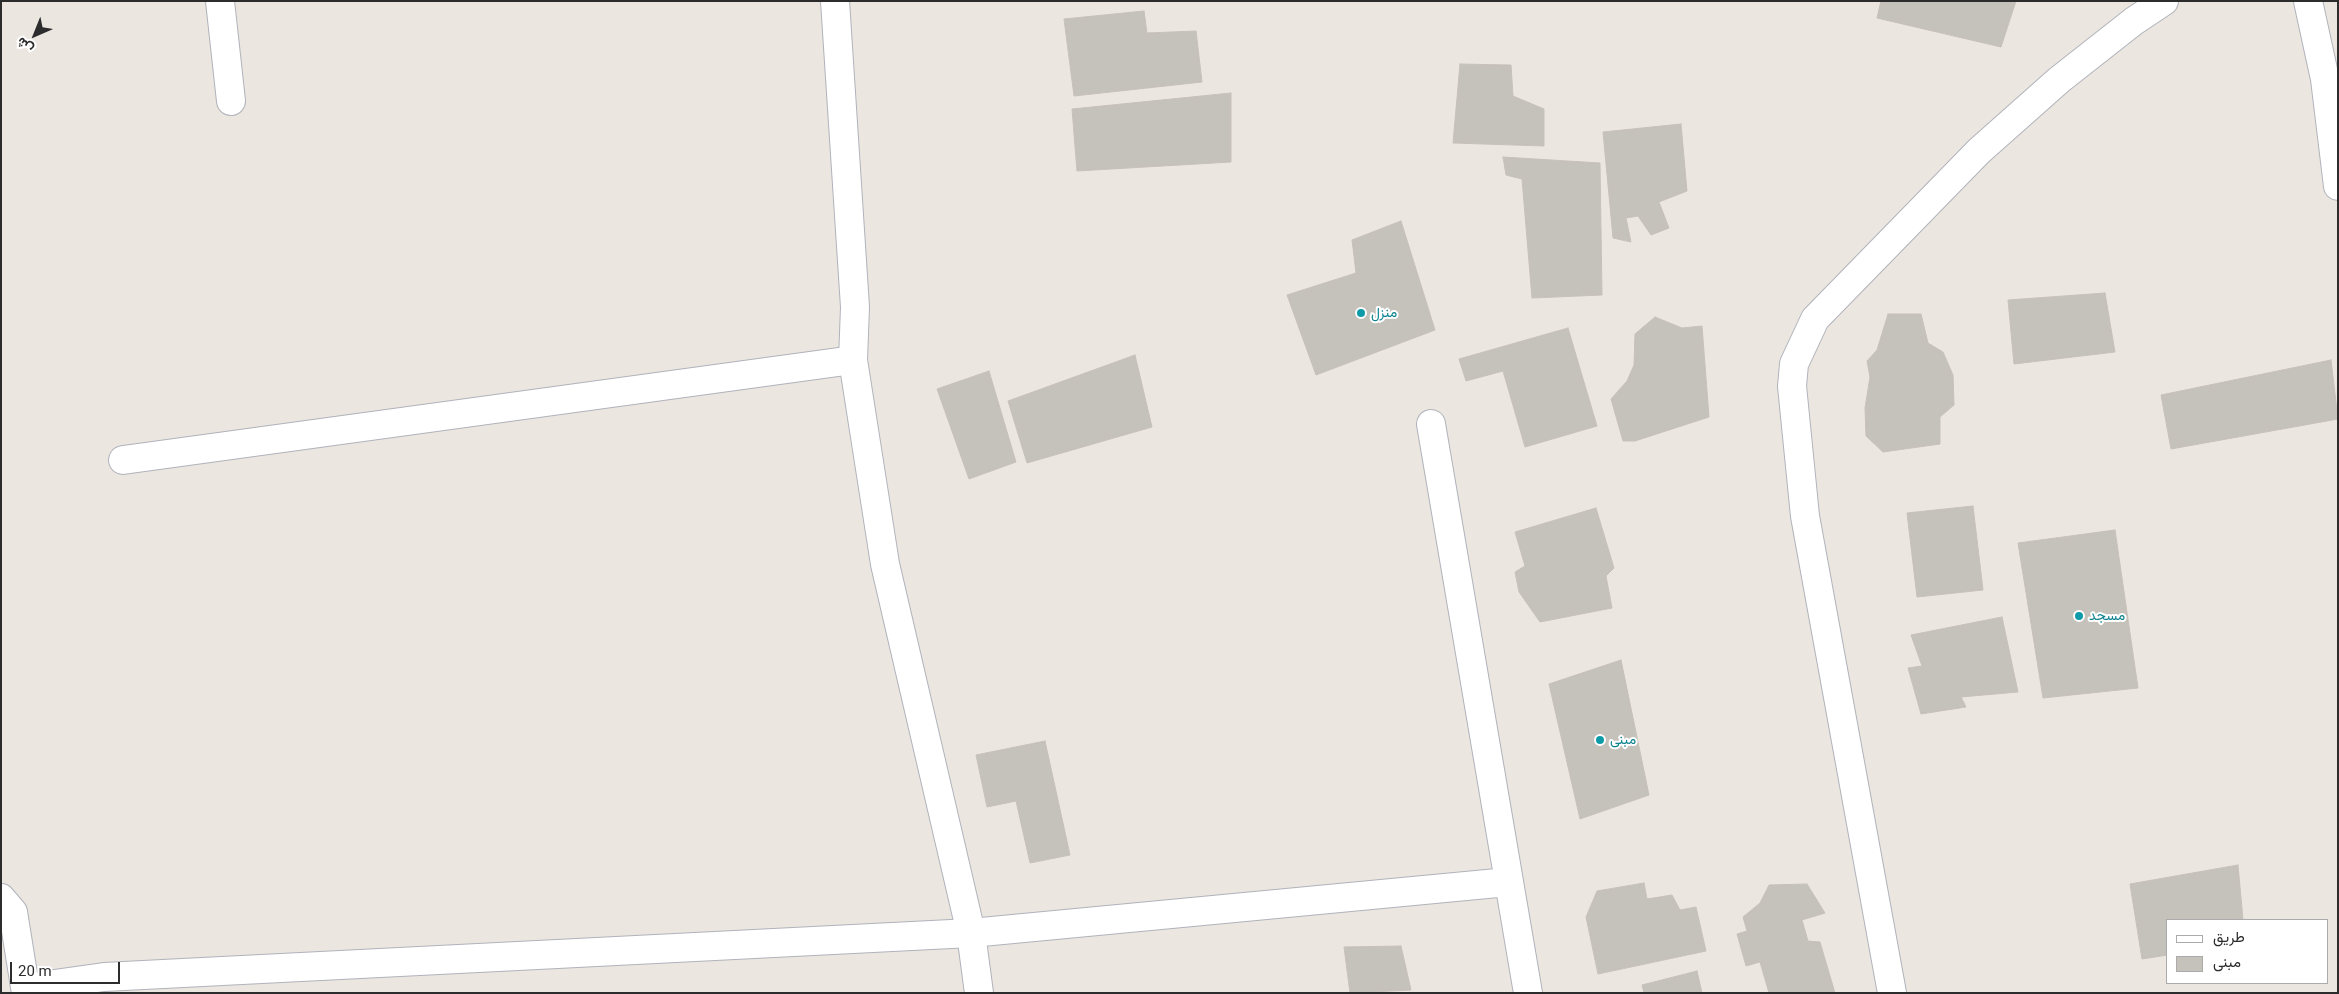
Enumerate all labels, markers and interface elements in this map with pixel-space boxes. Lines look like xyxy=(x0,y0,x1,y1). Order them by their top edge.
north arrow xyxy=(10,10,60,60)
text: ش xyxy=(13,34,36,57)
place label: منزل xyxy=(1371,305,1397,321)
marker: منزل xyxy=(1355,307,1367,319)
place label: مسجد xyxy=(2089,608,2125,624)
marker: مسجد xyxy=(2073,610,2085,622)
place label: مبنى xyxy=(1610,732,1636,748)
marker: مبنى xyxy=(1594,734,1606,746)
legend xyxy=(2166,919,2329,984)
text: طريق xyxy=(2213,928,2245,946)
scale bar xyxy=(12,952,122,984)
text: مبنى xyxy=(2213,953,2241,971)
text: 20 m xyxy=(18,962,52,980)

